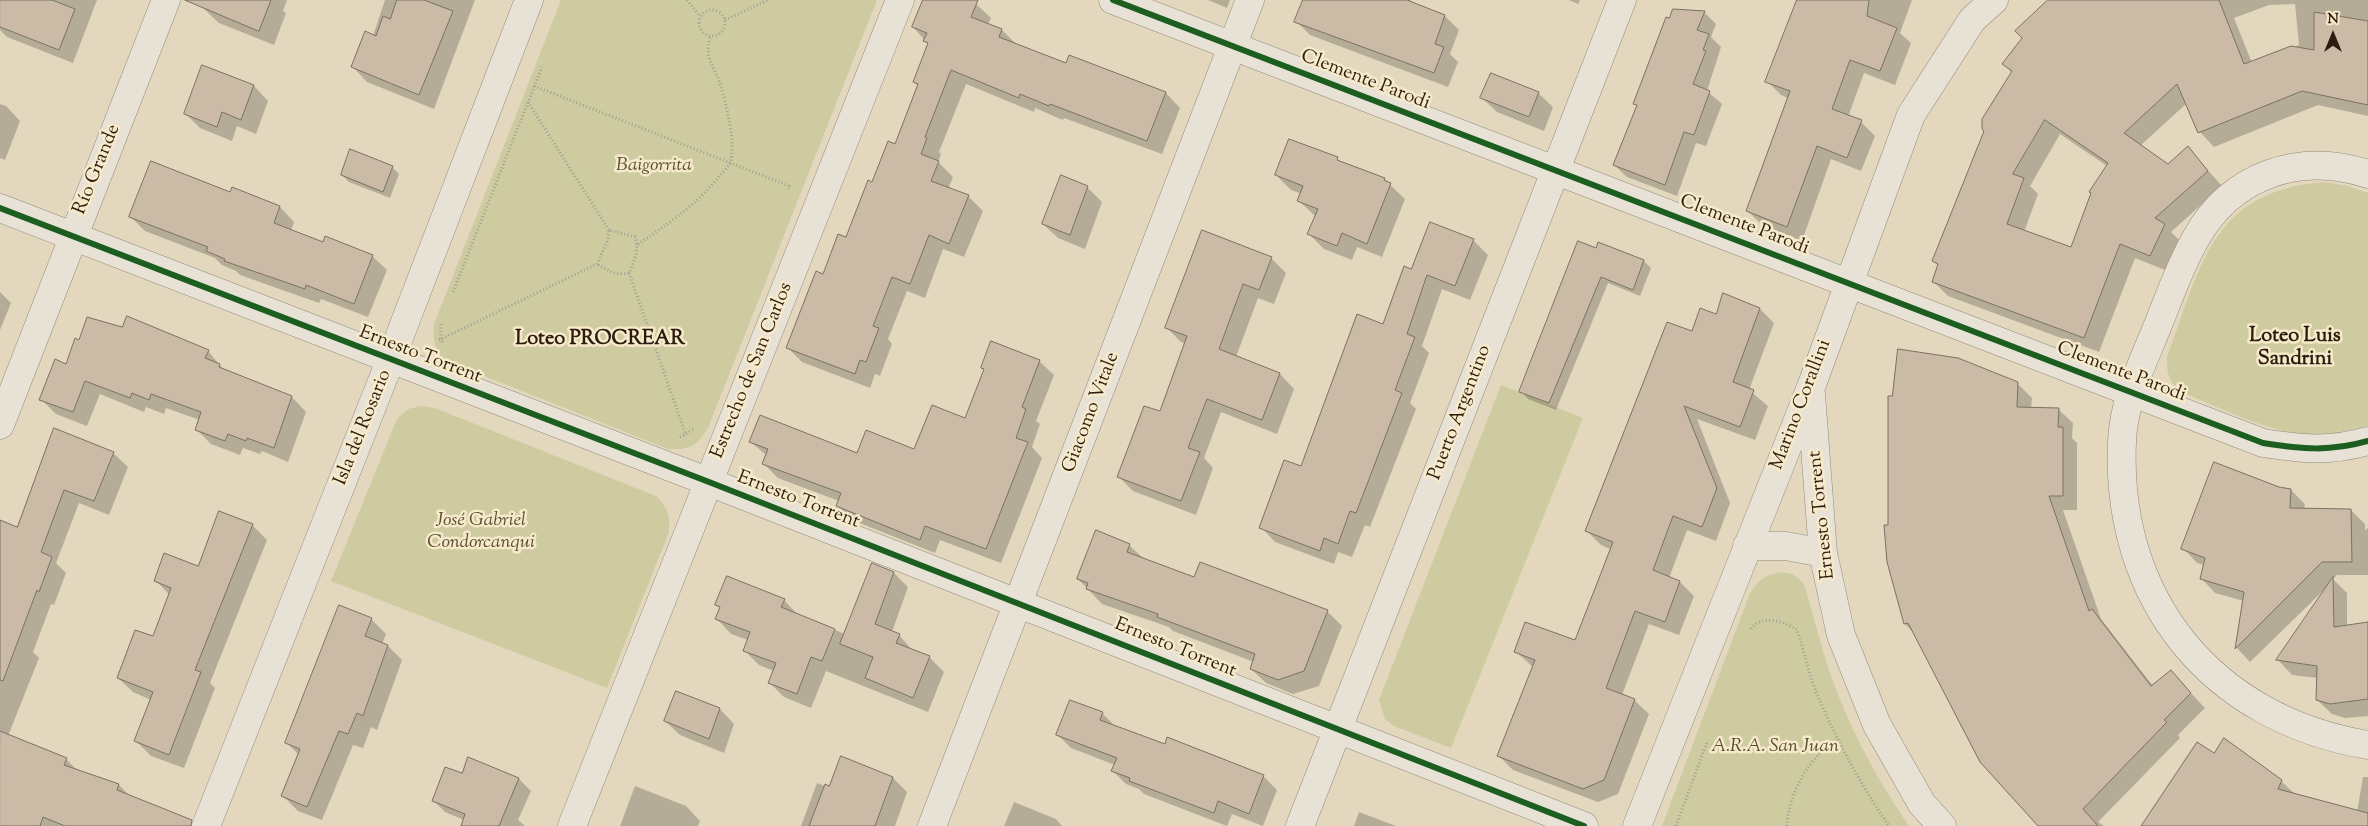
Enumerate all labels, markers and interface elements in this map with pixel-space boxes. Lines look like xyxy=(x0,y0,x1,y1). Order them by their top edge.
north arrow xyxy=(2308,10,2358,60)
text: N xyxy=(2327,10,2339,30)
street label: Clemente Parodi xyxy=(1297,46,1433,116)
street label: Río Grande xyxy=(70,122,126,218)
park label: Baigorrita xyxy=(616,156,692,178)
street label: Clemente Parodi xyxy=(1676,191,1812,261)
street label: Estrecho de San Carlos xyxy=(707,280,799,462)
street label: Ernesto Torrent xyxy=(355,322,485,390)
district label: Loteo Luis Sandrini xyxy=(2249,326,2341,373)
district label: Loteo PROCREAR xyxy=(515,329,685,353)
street label: Marino Corallini xyxy=(1767,337,1837,473)
street label: Clemente Parodi xyxy=(2053,338,2189,408)
street label: Puerto Argentino xyxy=(1425,342,1497,484)
street label: Giacomo Vitale xyxy=(1059,350,1125,476)
street label: Isla del Rosario xyxy=(330,367,398,489)
street label: Ernesto Torrent xyxy=(1805,449,1841,581)
street label: Ernesto Torrent xyxy=(733,467,863,535)
park label: José Gabriel Condorcanqui xyxy=(427,511,535,555)
street label: Ernesto Torrent xyxy=(1111,614,1239,684)
park label: A.R.A. San Juan xyxy=(1711,737,1839,759)

